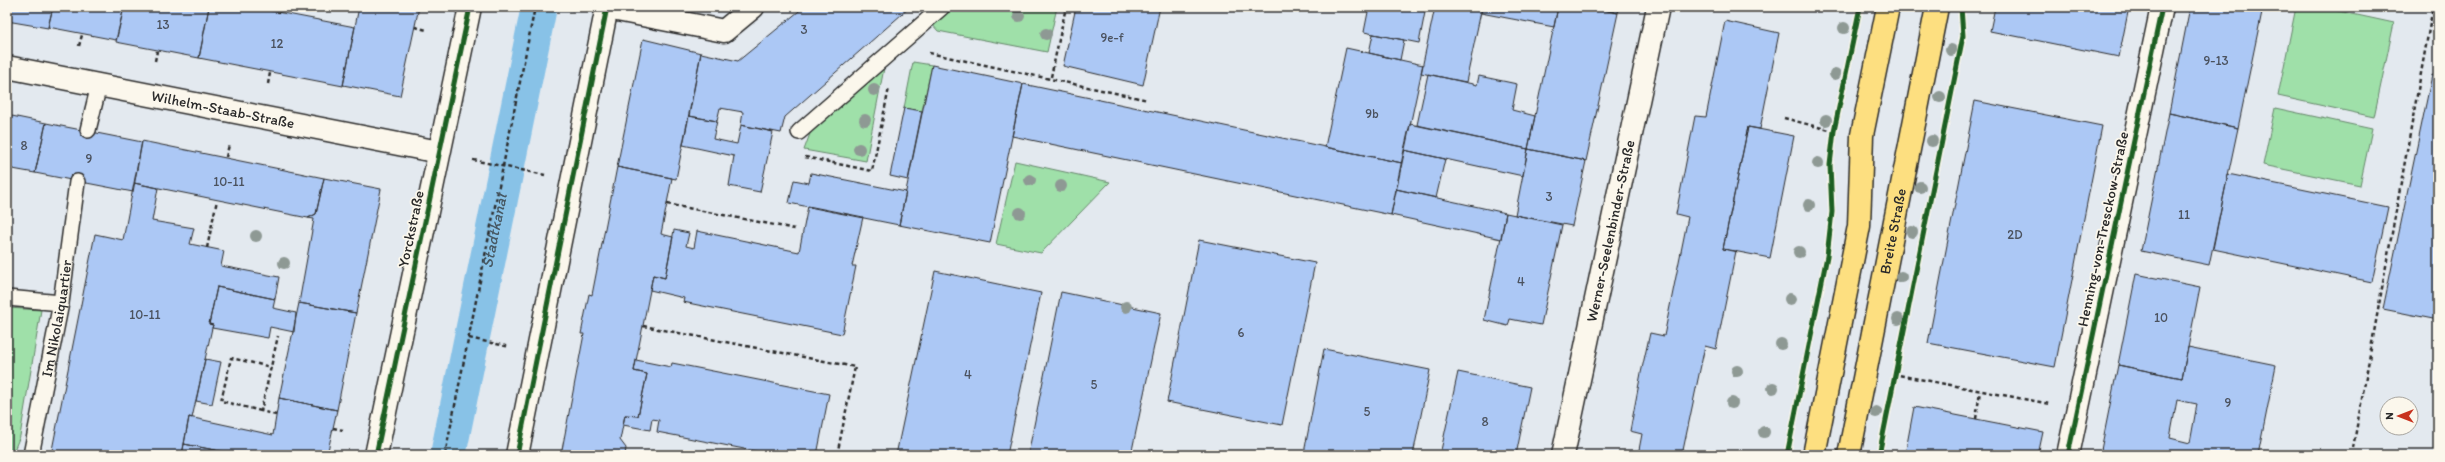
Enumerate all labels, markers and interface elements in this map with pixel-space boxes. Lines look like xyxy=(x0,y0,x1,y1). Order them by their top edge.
house number: 13 xyxy=(156,17,170,32)
house number: 3 xyxy=(800,22,808,37)
house number: 9e-f xyxy=(1100,30,1124,45)
house number: 12 xyxy=(271,36,284,51)
house number: 9-13 xyxy=(2203,53,2229,68)
street label: Wilhelm-Staab-Straße xyxy=(150,87,296,132)
house number: 9b xyxy=(1365,106,1379,121)
street label: Henning-von-Tresckow-Straße xyxy=(2074,130,2132,328)
house number: 8 xyxy=(20,138,28,153)
street label: Werner-Seelenbinder-Straße xyxy=(1582,138,1639,324)
house number: 9 xyxy=(86,151,93,166)
house number: 10-11 xyxy=(213,174,245,189)
street label: Breite Straße xyxy=(1876,187,1910,276)
street label: Yorckstraße xyxy=(394,189,428,269)
house number: 3 xyxy=(1545,189,1553,204)
water label: Stadtkanal xyxy=(477,190,511,270)
house number: 11 xyxy=(2178,207,2190,222)
house number: 2D xyxy=(2007,227,2023,242)
street label: Im Nikolaiquartier xyxy=(38,259,76,379)
house number: 4 xyxy=(1517,274,1525,289)
house number: 10-11 xyxy=(129,307,161,322)
house number: 10 xyxy=(2154,310,2168,325)
house number: 6 xyxy=(1238,325,1245,340)
house number: 4 xyxy=(964,367,972,382)
house number: 5 xyxy=(1091,377,1098,392)
house number: 9 xyxy=(2225,395,2232,410)
north arrow xyxy=(2379,396,2419,436)
house number: 5 xyxy=(1364,404,1371,419)
text: N xyxy=(2383,412,2396,420)
house number: 8 xyxy=(1481,414,1489,429)

